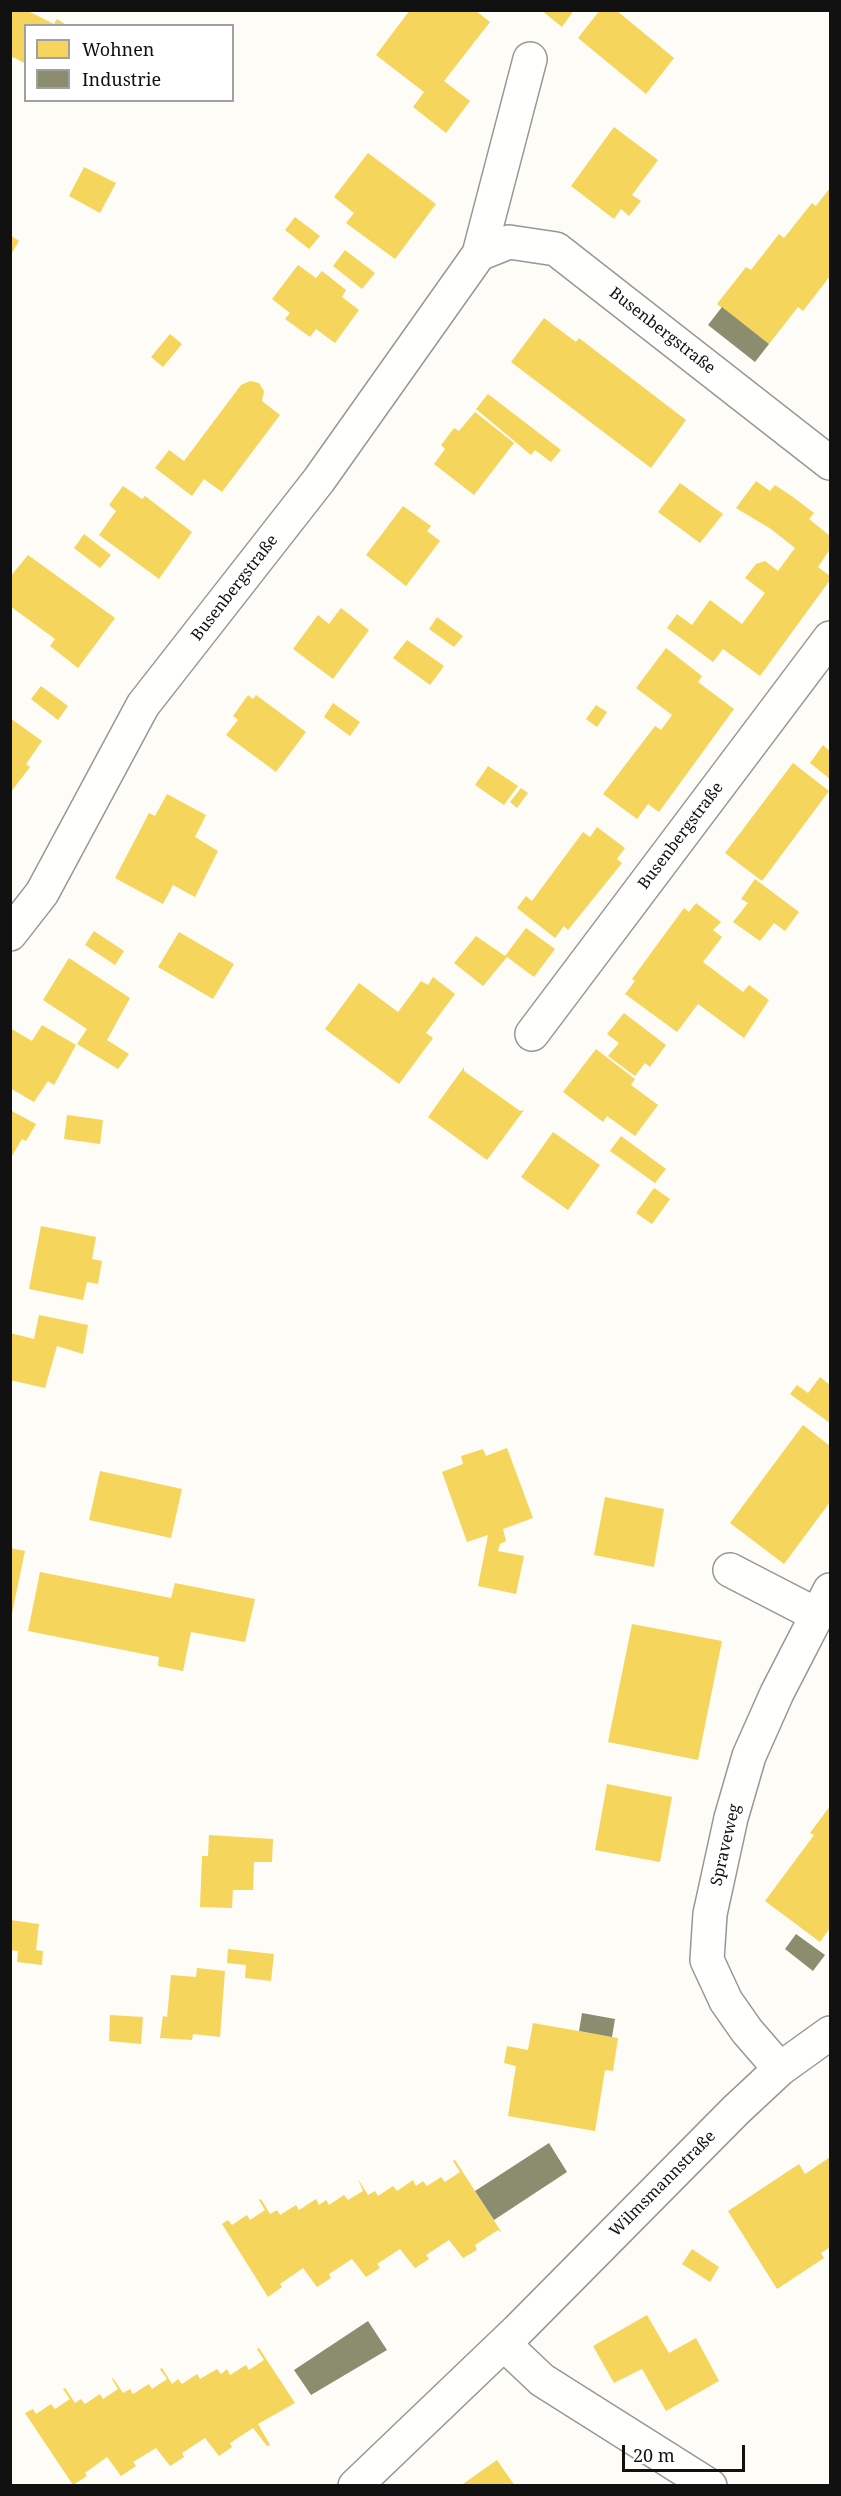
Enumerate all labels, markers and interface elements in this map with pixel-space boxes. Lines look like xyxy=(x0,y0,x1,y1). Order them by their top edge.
legend xyxy=(24,24,234,102)
text: Wohnen xyxy=(82,37,154,61)
text: Industrie xyxy=(82,67,161,91)
street label: Busenbergstraße xyxy=(605,284,719,378)
street label: Busenbergstraße xyxy=(188,531,282,645)
street label: Busenbergstraße xyxy=(634,779,728,893)
street label: Spraveweg xyxy=(707,1802,745,1888)
street label: Wilmsmannstraße xyxy=(606,2127,720,2241)
scale bar xyxy=(625,2433,748,2471)
text: 20 m xyxy=(633,2443,675,2467)

